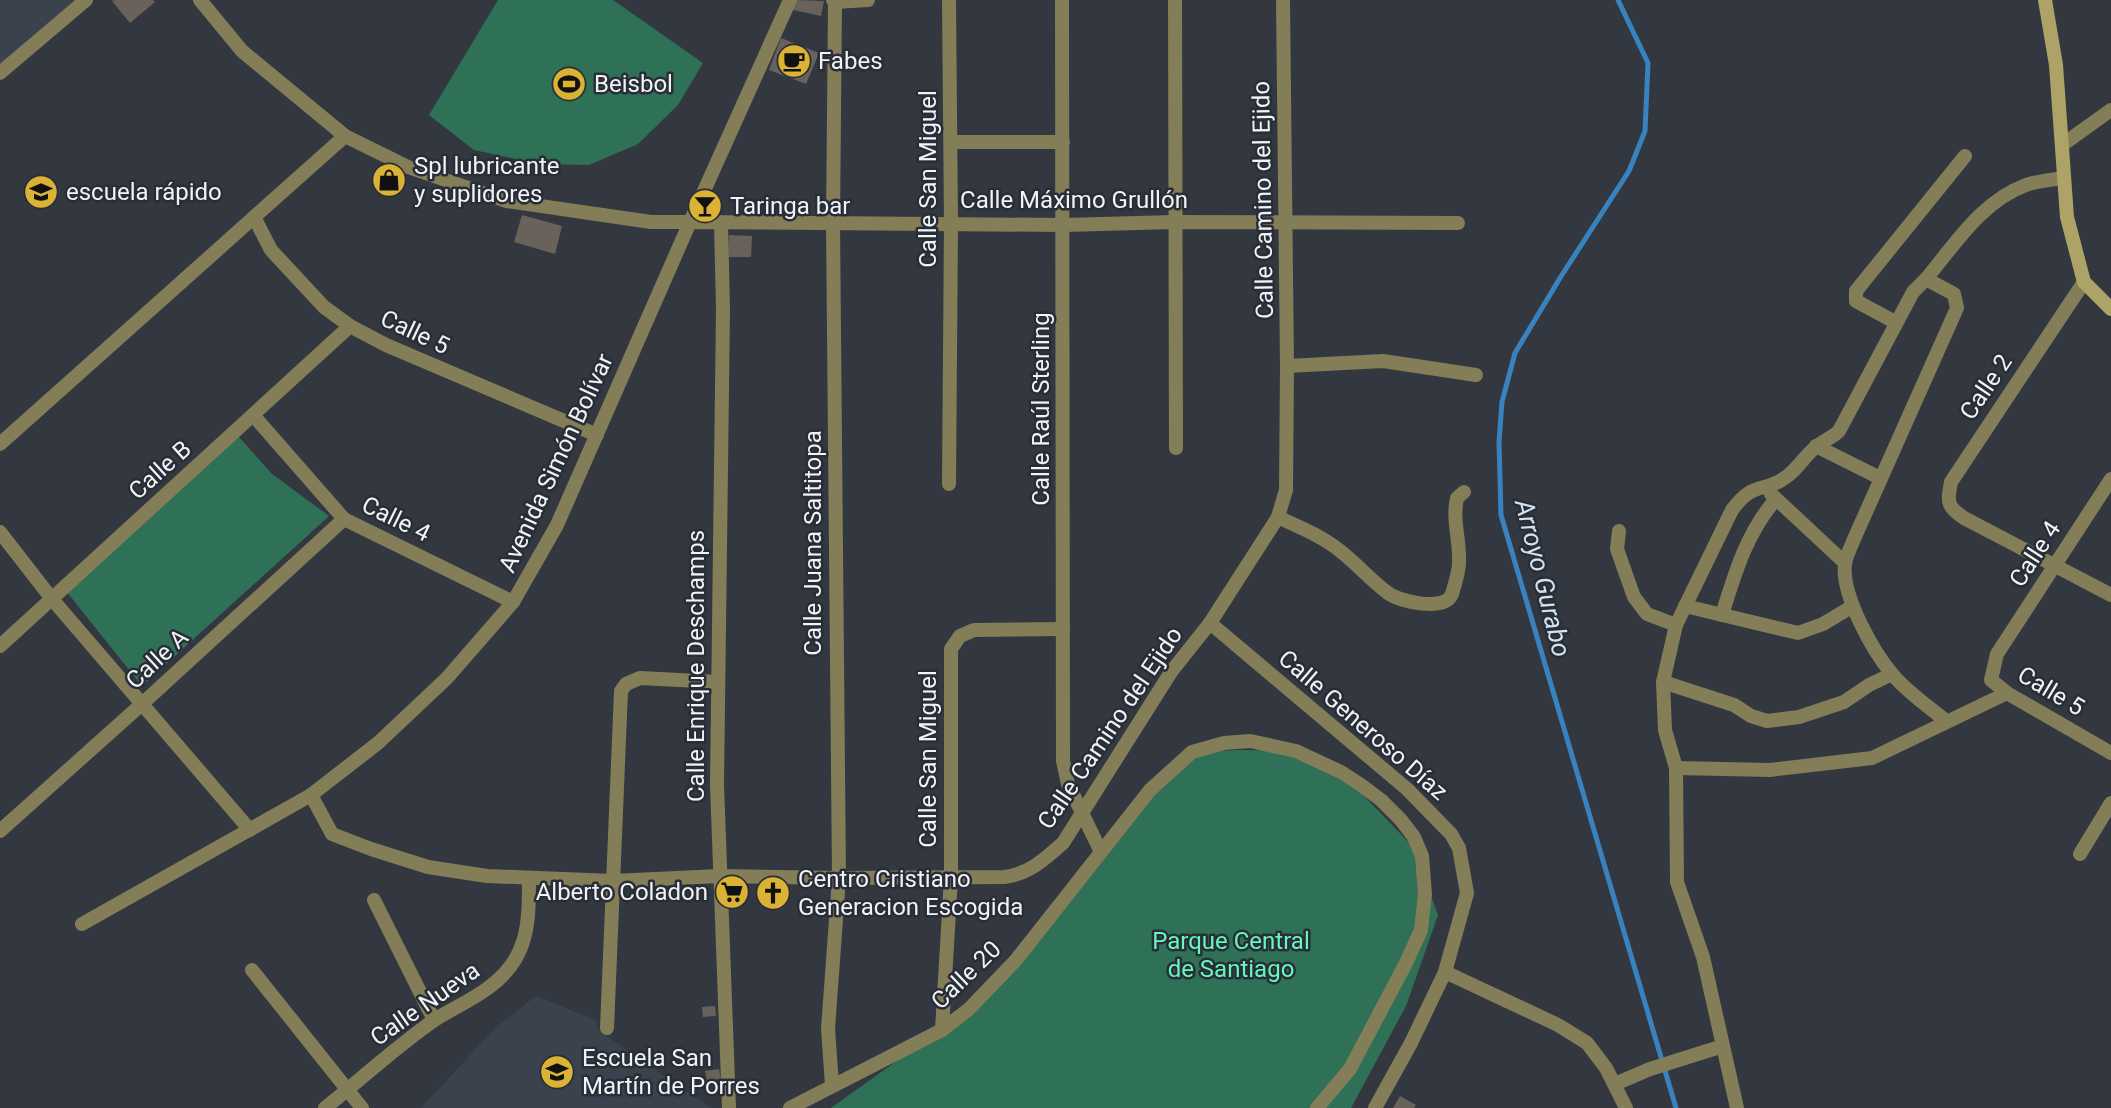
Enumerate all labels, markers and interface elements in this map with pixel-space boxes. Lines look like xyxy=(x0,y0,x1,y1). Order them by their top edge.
cafe icon: Fabes xyxy=(775,42,813,80)
place label: Fabes xyxy=(818,47,883,75)
sports icon: Beisbol xyxy=(550,65,588,103)
place label: Beisbol xyxy=(594,70,673,98)
street label: Calle Camino del Ejido xyxy=(1247,81,1279,319)
street label: Calle San Miguel xyxy=(914,90,942,268)
place label: Spl lubricante y suplidores xyxy=(414,152,559,208)
shop icon: Spl lubricante y suplidores xyxy=(370,161,408,199)
school or university icon: escuela rápido xyxy=(22,173,60,211)
place label: escuela rápido xyxy=(66,178,222,206)
street label: Calle Máximo Grullón xyxy=(960,186,1188,214)
bar icon: Taringa bar xyxy=(686,187,724,225)
place label: Taringa bar xyxy=(730,192,850,220)
street label: Calle 5 xyxy=(376,304,454,360)
street label: Calle Raúl Sterling xyxy=(1027,312,1055,506)
street label: Avenida Simón Bolívar xyxy=(493,349,619,577)
street label: Calle 2 xyxy=(1954,349,2018,425)
street label: Calle Juana Saltitopa xyxy=(799,430,827,656)
street label: Calle B xyxy=(123,435,197,505)
street label: Calle 4 xyxy=(357,491,435,547)
water label: Arroyo Gurabo xyxy=(1508,494,1577,660)
street label: Calle 4 xyxy=(2004,516,2066,592)
street label: Calle Enrique Deschamps xyxy=(682,530,710,802)
street label: Calle Camino del Ejido xyxy=(1032,622,1188,834)
street label: Calle A xyxy=(120,623,194,695)
street label: Calle Generoso Díaz xyxy=(1273,644,1453,806)
street label: Calle 5 xyxy=(2013,660,2089,722)
street label: Calle San Miguel xyxy=(914,670,942,848)
place label: Centro Cristiano Generacion Escogida xyxy=(798,865,1023,921)
supermarket icon: Alberto Coladon xyxy=(713,873,751,911)
church icon: Centro Cristiano Generacion Escogida xyxy=(754,874,792,912)
place label: Alberto Coladon xyxy=(536,878,708,906)
park label: Parque Central de Santiago xyxy=(1152,927,1310,983)
street label: Calle 20 xyxy=(925,935,1007,1015)
street label: Calle Nueva xyxy=(365,956,485,1052)
place label: Escuela San Martín de Porres xyxy=(582,1044,760,1100)
school or university icon: Escuela San Martín de Porres xyxy=(538,1053,576,1091)

